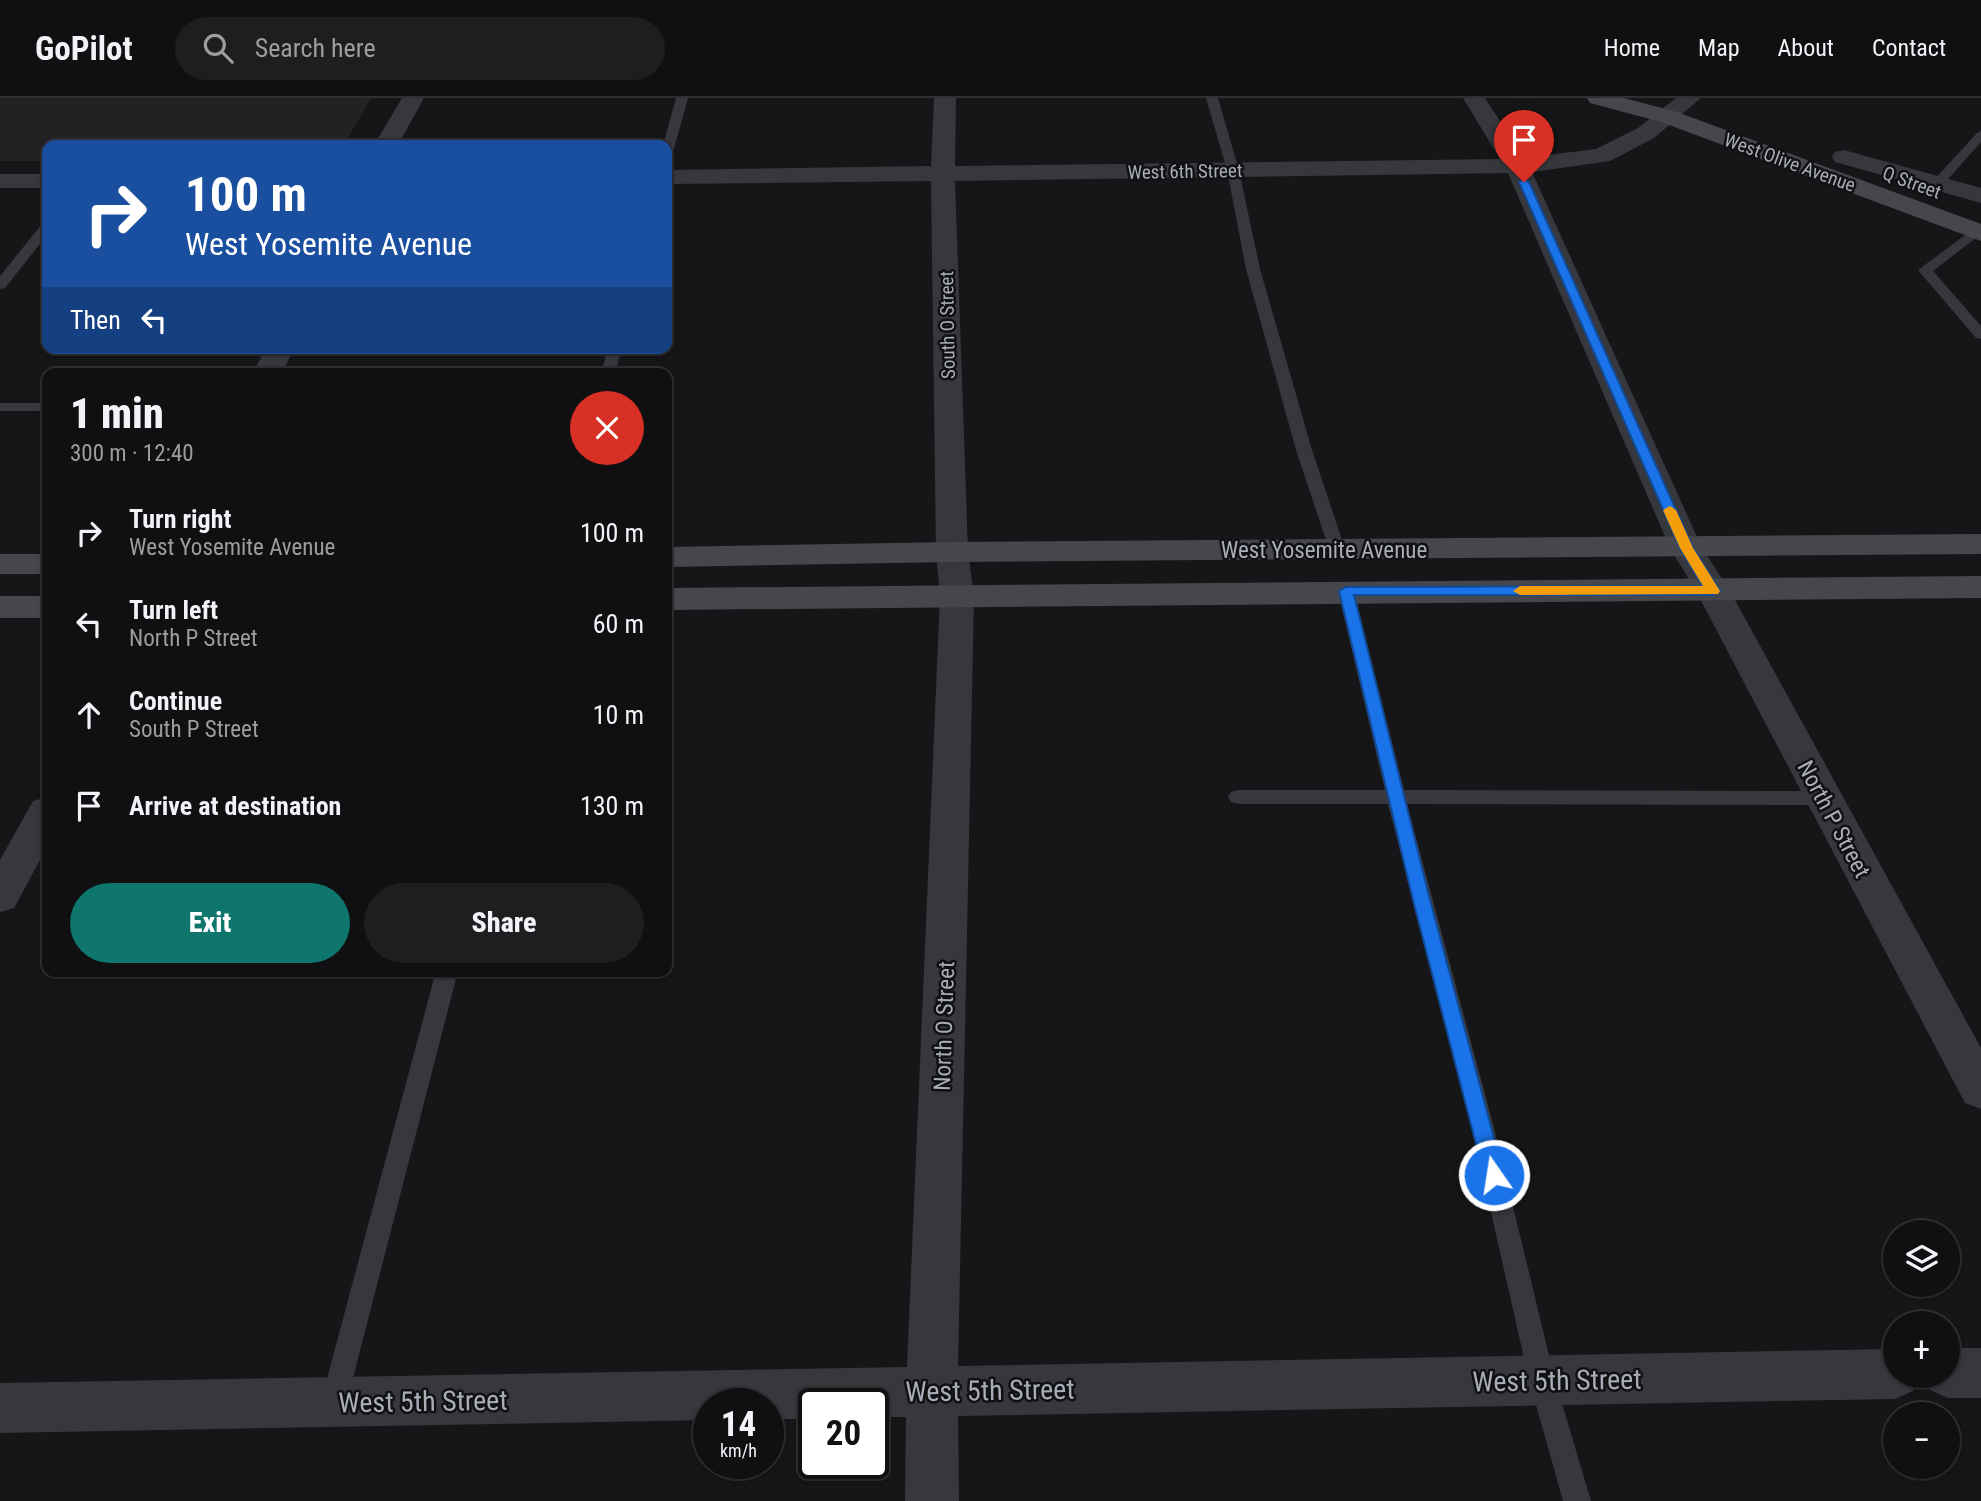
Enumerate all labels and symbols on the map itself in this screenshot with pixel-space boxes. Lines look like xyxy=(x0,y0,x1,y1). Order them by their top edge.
pin xyxy=(1494,110,1554,182)
street label: West Olive Avenue xyxy=(1721,128,1859,197)
street label: West 6th Street xyxy=(1127,159,1243,184)
street label: Q Street xyxy=(1880,161,1944,204)
street label: South O Street xyxy=(935,271,960,379)
street label: West Yosemite Avenue xyxy=(1221,537,1427,564)
street label: North P Street xyxy=(1791,756,1876,882)
street label: North O Street xyxy=(929,961,960,1091)
position arrow xyxy=(1457,1138,1531,1212)
street label: West 5th Street xyxy=(1472,1363,1642,1398)
street label: West 5th Street xyxy=(905,1373,1075,1408)
street label: West 5th Street xyxy=(338,1384,508,1419)
speed limit sign: 20 xyxy=(798,1388,889,1479)

